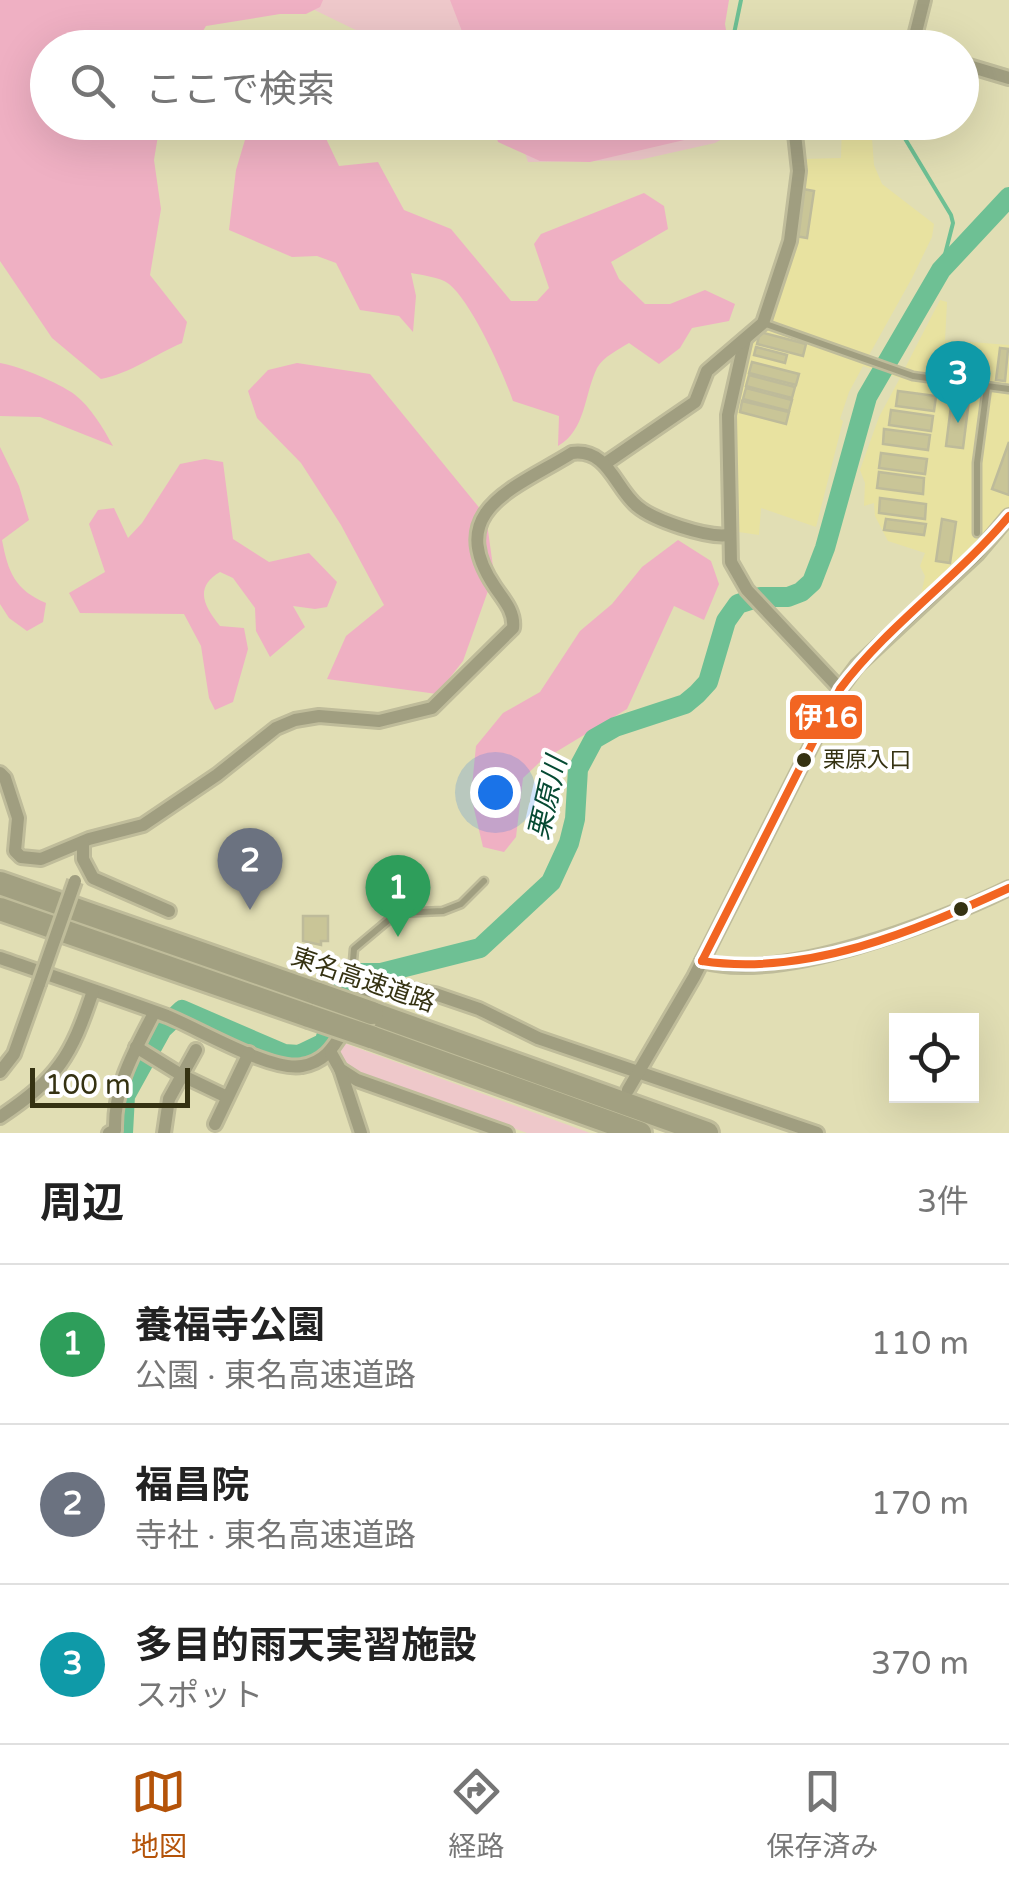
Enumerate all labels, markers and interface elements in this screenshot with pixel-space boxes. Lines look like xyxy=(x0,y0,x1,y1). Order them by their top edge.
search box xyxy=(30,30,979,140)
icon: search xyxy=(65,58,120,113)
text: ここで検索 xyxy=(145,67,335,113)
pin: 3 xyxy=(926,340,990,423)
line badge: 伊16 xyxy=(788,693,864,741)
text: 伊16 xyxy=(794,701,858,735)
place label: 栗原入口 xyxy=(823,747,911,773)
water label: 栗原川 xyxy=(522,750,575,843)
marker: 栗原入口 xyxy=(794,750,814,770)
your location xyxy=(470,767,521,818)
pin: 2 xyxy=(218,828,282,910)
pin: 1 xyxy=(366,854,430,937)
unlabelled marker xyxy=(951,899,971,919)
street label: 東名高速道路 xyxy=(287,941,439,1019)
map controls xyxy=(889,1013,979,1103)
button: locate xyxy=(889,1013,979,1103)
scale bar xyxy=(30,1063,190,1108)
text: 100 m xyxy=(45,1068,131,1102)
text: 周辺 xyxy=(40,1178,124,1229)
text: 3件 xyxy=(917,1183,969,1221)
text: 養福寺公園 xyxy=(135,1303,325,1349)
text: 1 xyxy=(62,1325,83,1363)
text: 110 m xyxy=(871,1325,969,1363)
text: 公園 · 東名高速道路 xyxy=(135,1357,416,1395)
text: 福昌院 xyxy=(135,1463,249,1509)
text: 2 xyxy=(62,1485,83,1523)
text: 170 m xyxy=(871,1485,969,1523)
text: 寺社 · 東名高速道路 xyxy=(135,1517,416,1555)
text: 多目的雨天実習施設 xyxy=(135,1623,477,1669)
text: 3 xyxy=(62,1645,83,1683)
text: 370 m xyxy=(871,1645,969,1683)
text: スポット xyxy=(135,1677,263,1715)
tab: 地図 xyxy=(131,1764,187,1864)
tab: 経路 xyxy=(448,1764,504,1864)
tab: 保存済み xyxy=(766,1764,878,1864)

